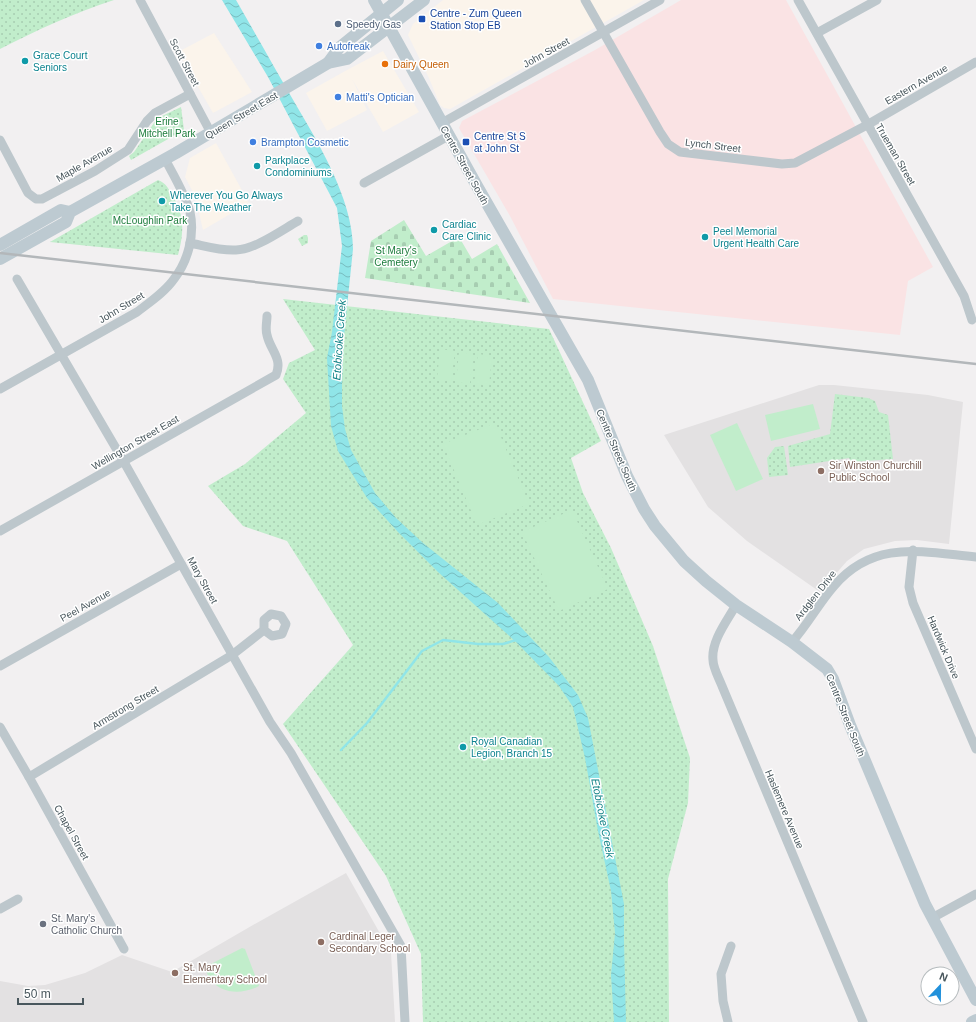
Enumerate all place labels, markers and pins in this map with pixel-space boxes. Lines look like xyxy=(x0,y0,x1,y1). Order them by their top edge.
place label: Centre - Zum Queen Station Stop EB xyxy=(430,8,522,31)
marker: Centre - Zum Queen Station Stop EB xyxy=(417,14,427,24)
marker: Speedy Gas xyxy=(333,19,343,29)
place label: Speedy Gas xyxy=(346,19,401,30)
marker: Autofreak xyxy=(314,41,324,51)
place label: Autofreak xyxy=(327,41,371,52)
place label: Grace Court Seniors xyxy=(33,50,88,73)
marker: Grace Court Seniors xyxy=(20,56,30,66)
marker: Dairy Queen xyxy=(380,59,390,69)
place label: Dairy Queen xyxy=(393,59,449,70)
marker: Matti's Optician xyxy=(333,92,343,102)
place label: Matti's Optician xyxy=(346,92,414,103)
place label: Centre St S at John St xyxy=(474,131,526,154)
marker: Brampton Cosmetic xyxy=(248,137,258,147)
place label: Brampton Cosmetic xyxy=(261,137,349,148)
marker: Centre St S at John St xyxy=(461,137,471,147)
place label: Parkplace Condominiums xyxy=(265,155,332,178)
marker: Parkplace Condominiums xyxy=(252,161,262,171)
place label: Wherever You Go Always Take The Weather xyxy=(170,190,283,213)
marker: Wherever You Go Always Take The Weather xyxy=(157,196,167,206)
place label: Cardiac Care Clinic xyxy=(442,219,491,242)
marker: Cardiac Care Clinic xyxy=(429,225,439,235)
place label: Peel Memorial Urgent Health Care xyxy=(713,226,800,249)
marker: Peel Memorial Urgent Health Care xyxy=(700,232,710,242)
place label: Sir Winston Churchill Public School xyxy=(829,460,922,483)
marker: Sir Winston Churchill Public School xyxy=(816,466,826,476)
place label: Royal Canadian Legion, Branch 15 xyxy=(471,736,553,759)
marker: Royal Canadian Legion, Branch 15 xyxy=(458,742,468,752)
place label: St. Mary's Catholic Church xyxy=(51,913,122,936)
marker: St. Mary's Catholic Church xyxy=(38,919,48,929)
place label: Cardinal Leger Secondary School xyxy=(329,931,410,954)
marker: Cardinal Leger Secondary School xyxy=(316,937,326,947)
place label: St. Mary Elementary School xyxy=(183,962,267,985)
marker: St. Mary Elementary School xyxy=(170,968,180,978)

